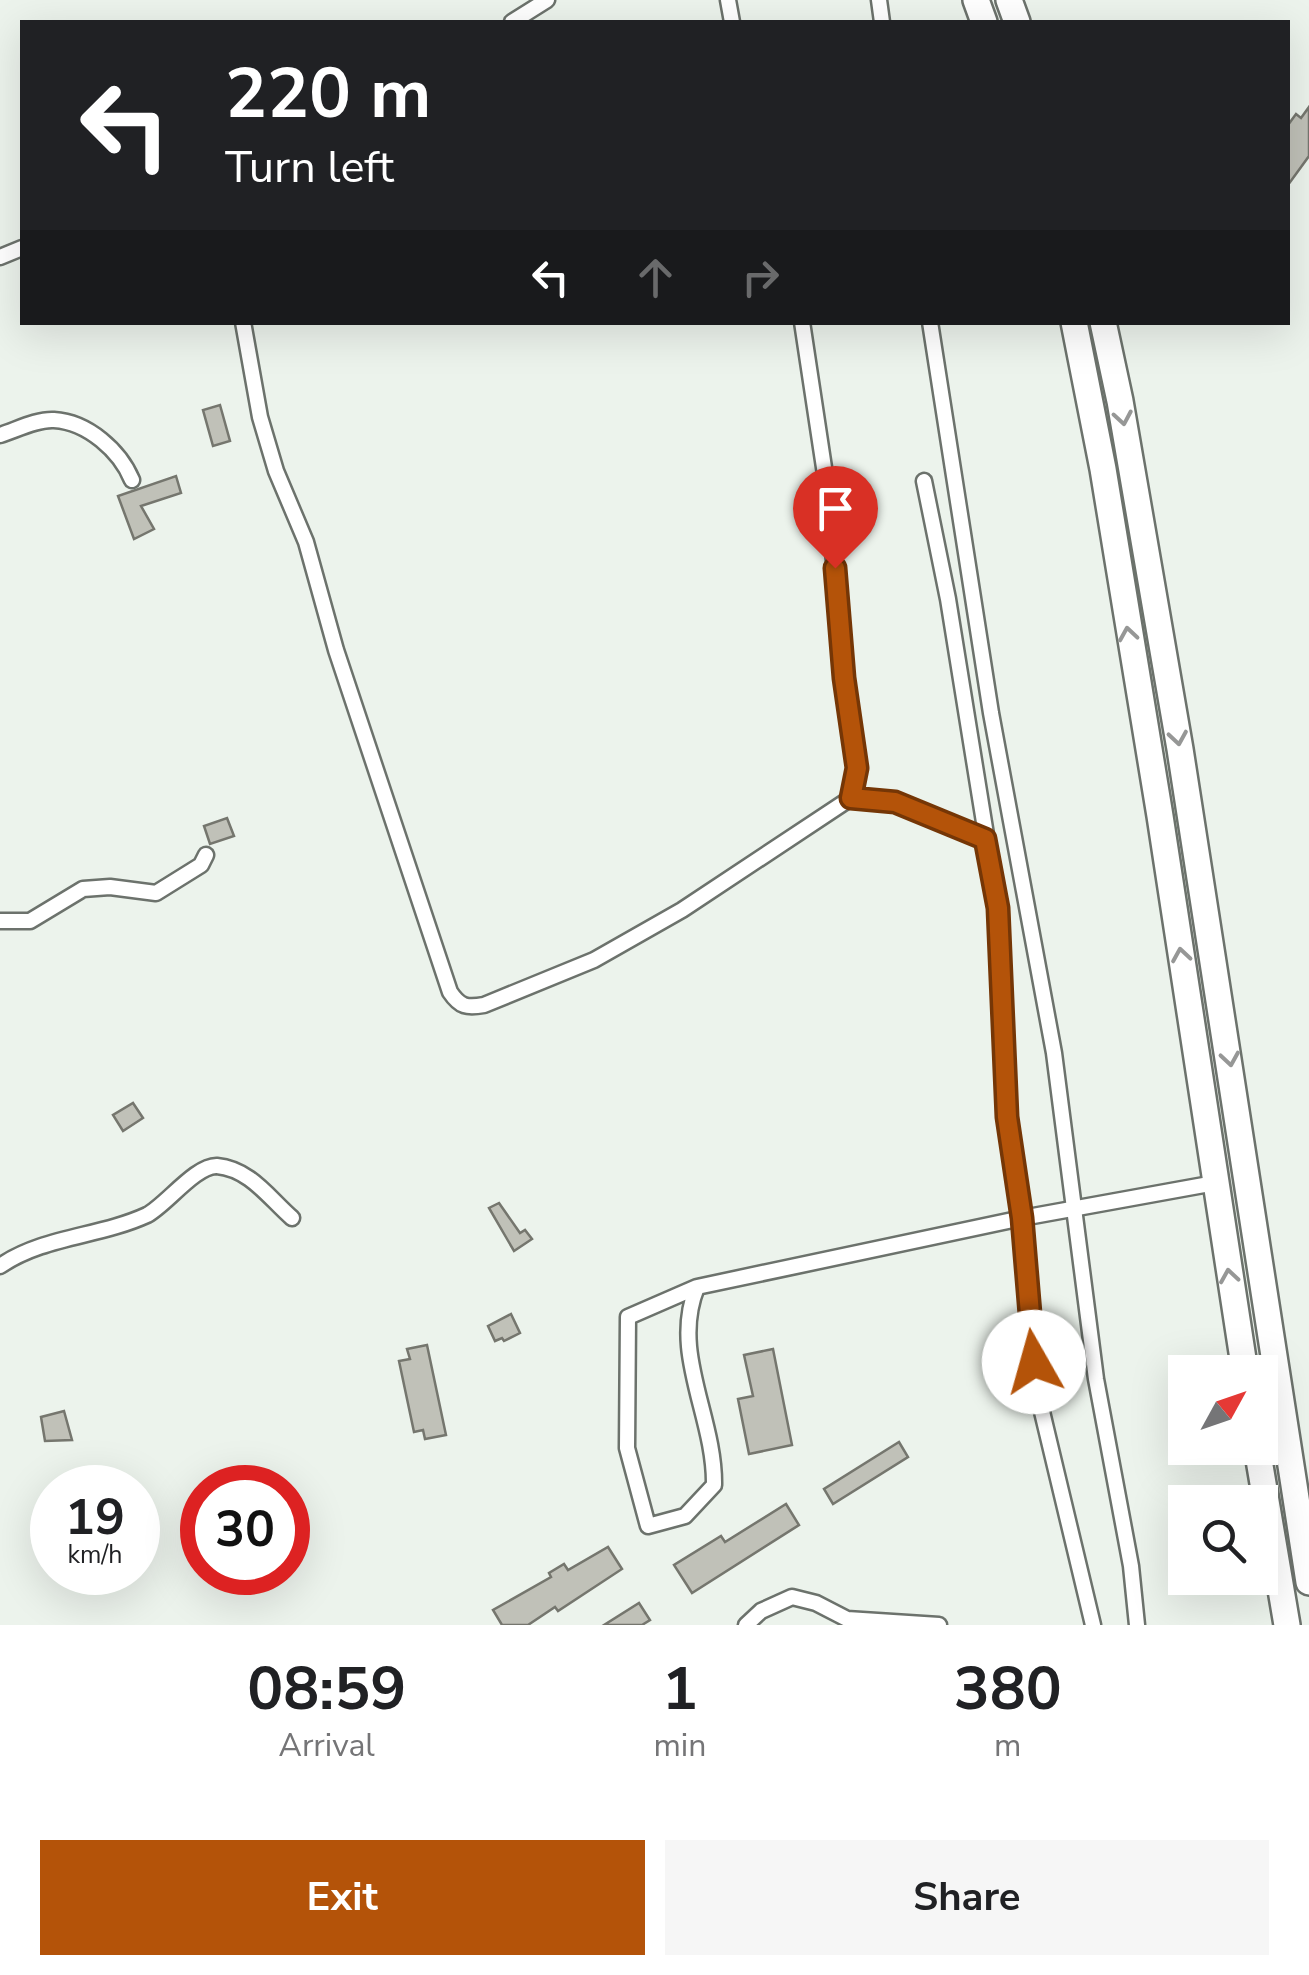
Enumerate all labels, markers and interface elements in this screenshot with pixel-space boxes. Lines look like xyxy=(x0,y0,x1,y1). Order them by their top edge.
text: 220 m xyxy=(225,46,431,142)
icon: left xyxy=(60,60,190,190)
text: Turn left xyxy=(225,137,394,198)
icon: left xyxy=(523,250,578,305)
icon: ahead xyxy=(628,250,683,305)
icon: right xyxy=(733,250,788,305)
one-way arrow xyxy=(1112,410,1133,426)
pin xyxy=(793,466,878,569)
icon: arrive xyxy=(808,481,863,536)
one-way arrow xyxy=(1118,626,1139,643)
one-way arrow xyxy=(1167,730,1188,746)
one-way arrow xyxy=(1171,947,1192,963)
one-way arrow xyxy=(1218,1051,1239,1067)
one-way arrow xyxy=(1220,1268,1241,1285)
position arrow xyxy=(982,1310,1086,1414)
north arrow xyxy=(1168,1355,1278,1465)
map controls xyxy=(1168,1355,1278,1595)
speed limit sign: 30 xyxy=(180,1465,310,1595)
text: 19 xyxy=(65,1483,125,1552)
button: search xyxy=(1168,1485,1278,1595)
text: km/h xyxy=(67,1538,123,1572)
text: 08:59 xyxy=(247,1648,406,1730)
text: 1 xyxy=(662,1648,698,1730)
text: 380 xyxy=(954,1648,1062,1730)
text: Arrival xyxy=(279,1724,375,1767)
text: min xyxy=(653,1724,706,1767)
text: m xyxy=(994,1724,1021,1767)
button: Exit xyxy=(40,1840,645,1955)
button: Share xyxy=(665,1840,1269,1955)

